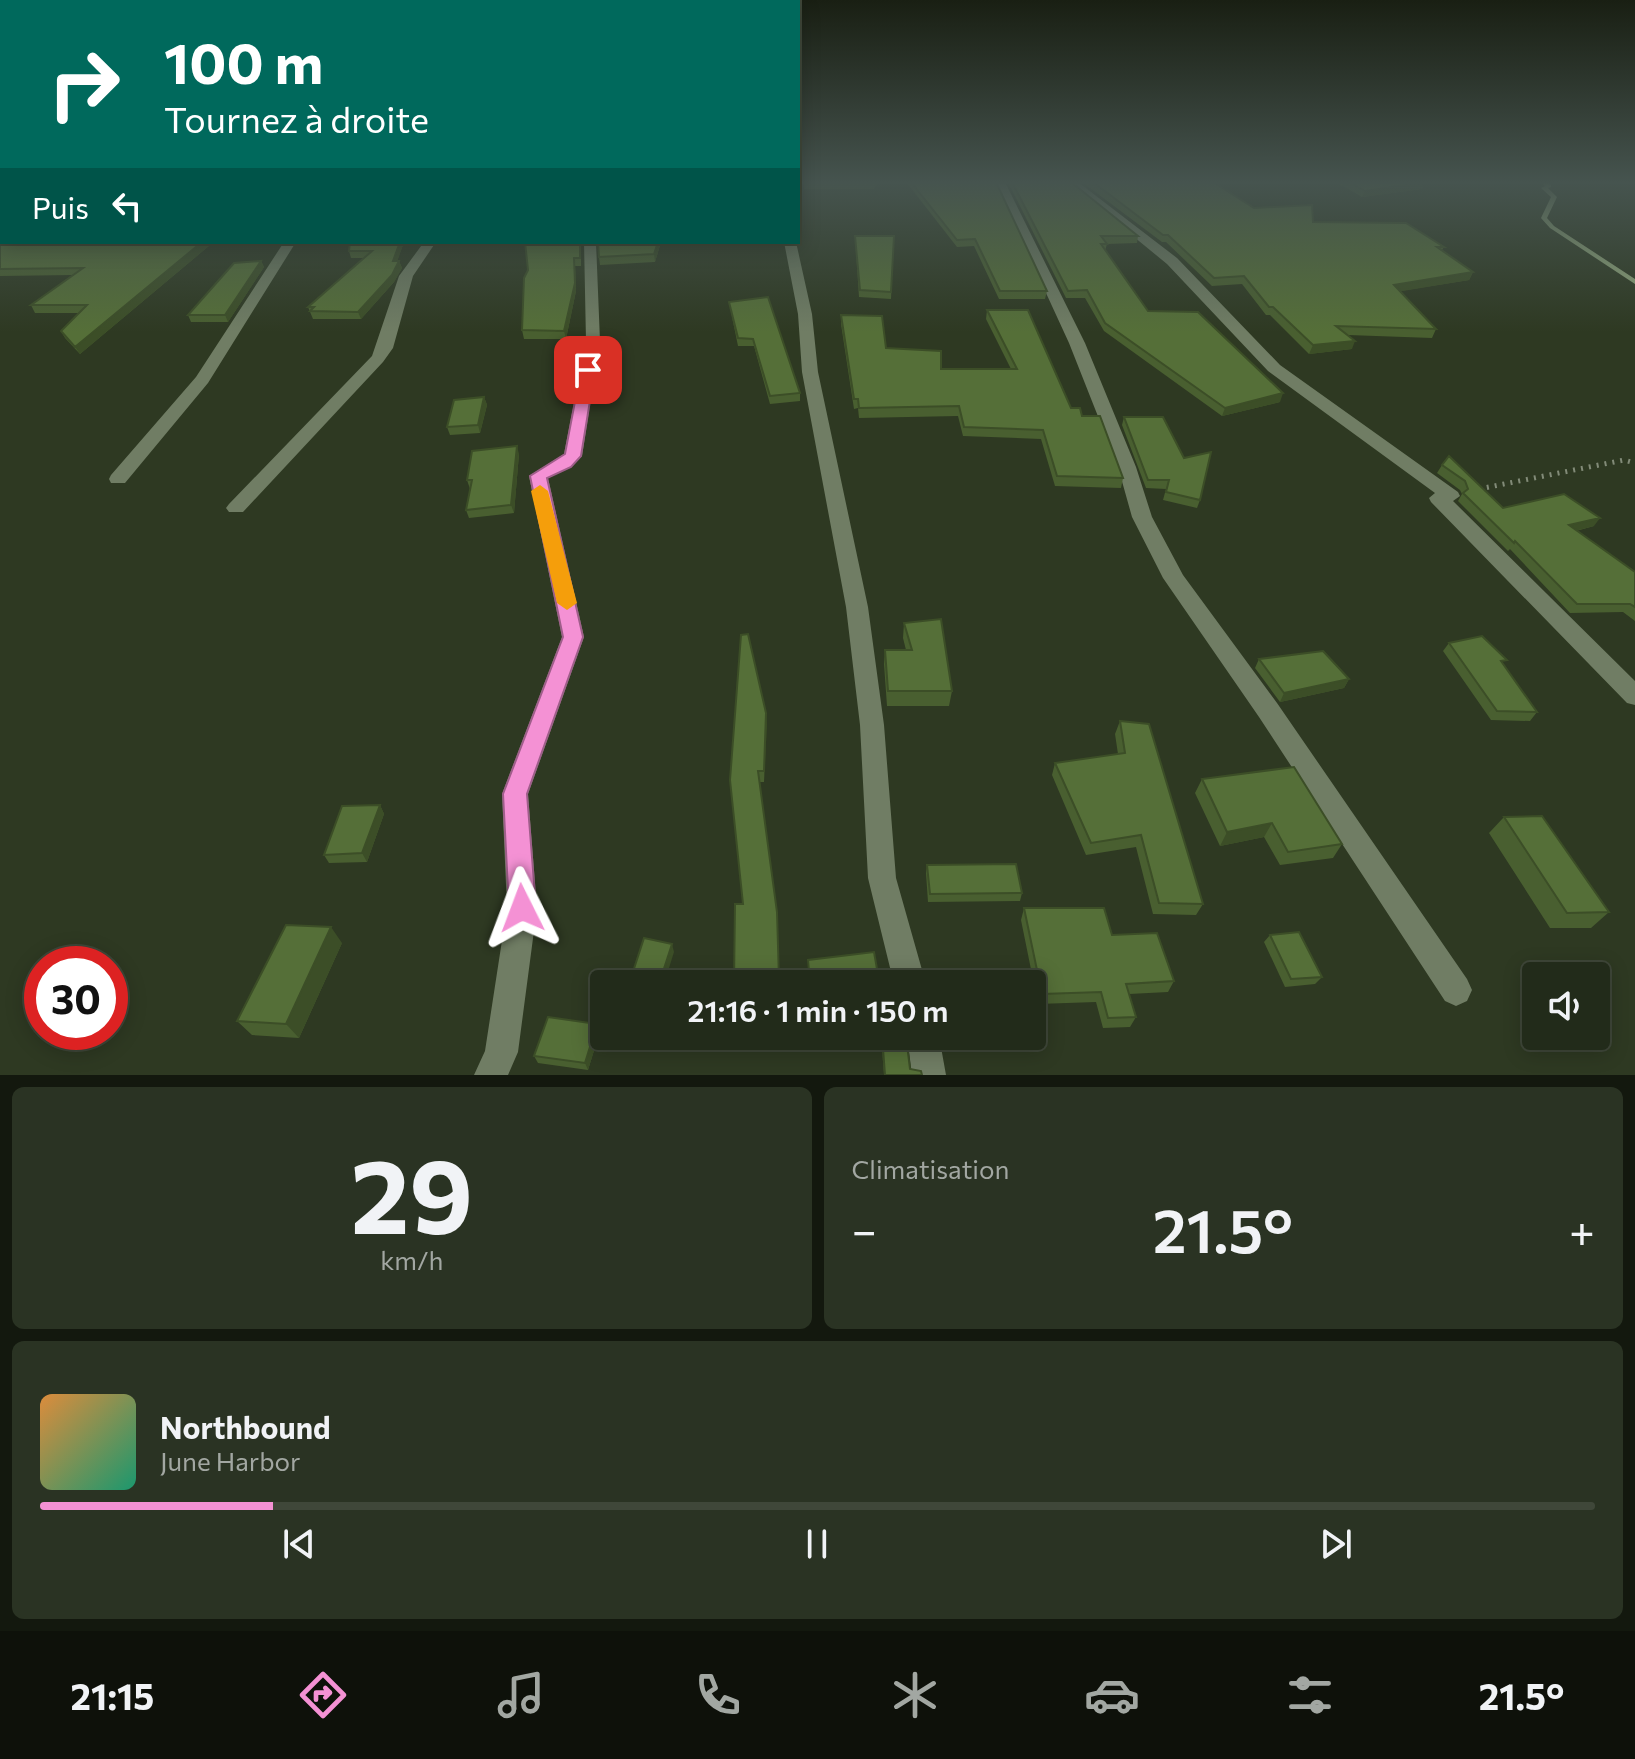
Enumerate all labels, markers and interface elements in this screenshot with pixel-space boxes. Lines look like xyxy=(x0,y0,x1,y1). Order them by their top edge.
text: 100 m xyxy=(164,27,323,96)
icon: right xyxy=(32,32,136,136)
text: Tournez à droite xyxy=(164,96,429,140)
icon: left xyxy=(105,184,149,228)
text: Puis xyxy=(32,188,89,225)
pin xyxy=(554,336,622,404)
icon: arrive xyxy=(566,348,610,392)
position arrow xyxy=(480,866,564,950)
speed limit sign: 30 xyxy=(24,946,128,1050)
map controls xyxy=(1522,962,1610,1050)
button: sound xyxy=(1522,962,1610,1050)
text: 21:16 · 1 min · 150 m xyxy=(687,991,949,1028)
text: 29 xyxy=(350,1128,473,1255)
text: Climatisation xyxy=(852,1153,1009,1184)
text: 21.5° xyxy=(1153,1192,1293,1265)
text: − xyxy=(852,1202,877,1256)
text: + xyxy=(1569,1202,1595,1256)
text: km/h xyxy=(380,1244,443,1275)
text: Northbound xyxy=(160,1408,331,1445)
text: June Harbor xyxy=(160,1445,300,1476)
icon: previous xyxy=(277,1522,321,1566)
icon: pause xyxy=(795,1522,839,1566)
icon: next xyxy=(1314,1522,1358,1566)
icon: directions xyxy=(295,1667,351,1723)
icon: music xyxy=(493,1667,549,1723)
icon: phone xyxy=(690,1667,746,1723)
icon: climate xyxy=(887,1667,943,1723)
icon: car xyxy=(1084,1667,1140,1723)
icon: filters xyxy=(1282,1667,1338,1723)
text: 21:15 xyxy=(71,1673,154,1717)
text: 21.5° xyxy=(1479,1673,1564,1717)

